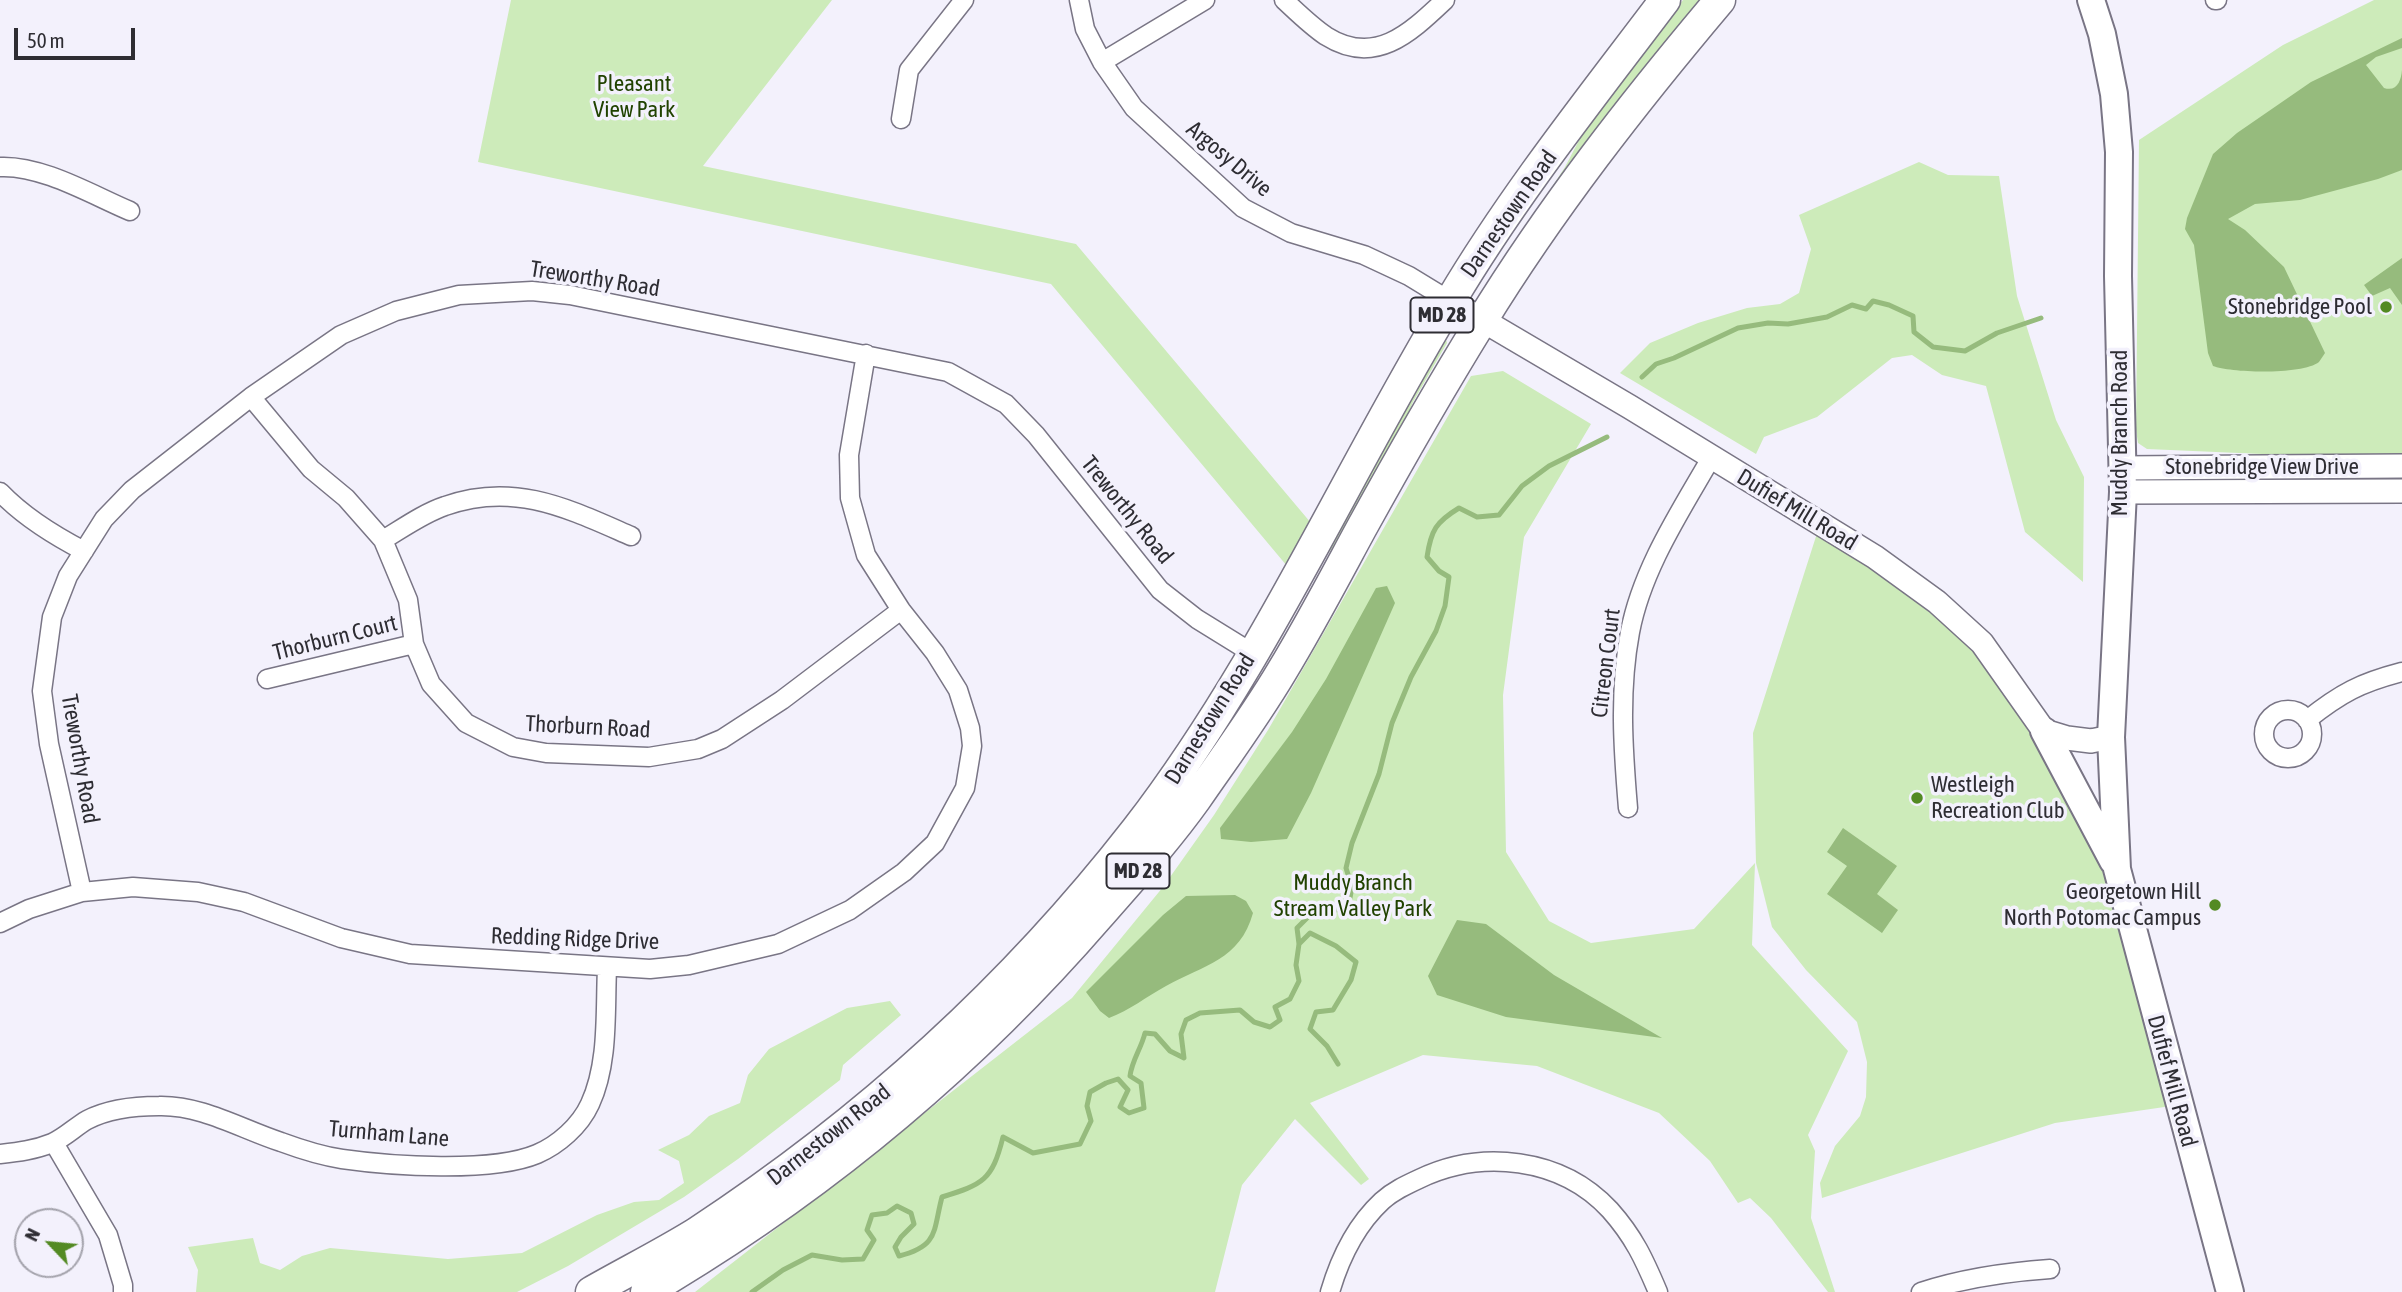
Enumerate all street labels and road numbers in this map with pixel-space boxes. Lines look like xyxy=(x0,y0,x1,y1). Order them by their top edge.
street label: Argosy Drive xyxy=(1181,115,1277,203)
street label: Darnestown Road xyxy=(1455,145,1563,283)
street label: Treworthy Road xyxy=(528,255,662,303)
road number: MD 28 xyxy=(1410,298,1474,332)
street label: Muddy Branch Road xyxy=(2106,350,2134,516)
street label: Treworthy Road xyxy=(1075,450,1179,570)
street label: Stonebridge View Drive xyxy=(2165,453,2359,481)
street label: Dufief Mill Road xyxy=(1732,463,1862,557)
street label: Citreon Court xyxy=(1586,607,1626,719)
street label: Thorburn Court xyxy=(270,609,400,667)
street label: Darnestown Road xyxy=(1159,649,1261,789)
street label: Treworthy Road xyxy=(55,692,105,826)
street label: Thorburn Road xyxy=(525,710,651,744)
road number: MD 28 xyxy=(1106,854,1170,888)
street label: Redding Ridge Drive xyxy=(490,922,660,956)
street label: Dufief Mill Road xyxy=(2141,1012,2203,1150)
street label: Darnestown Road xyxy=(762,1078,896,1192)
street label: Turnham Lane xyxy=(328,1115,450,1153)

